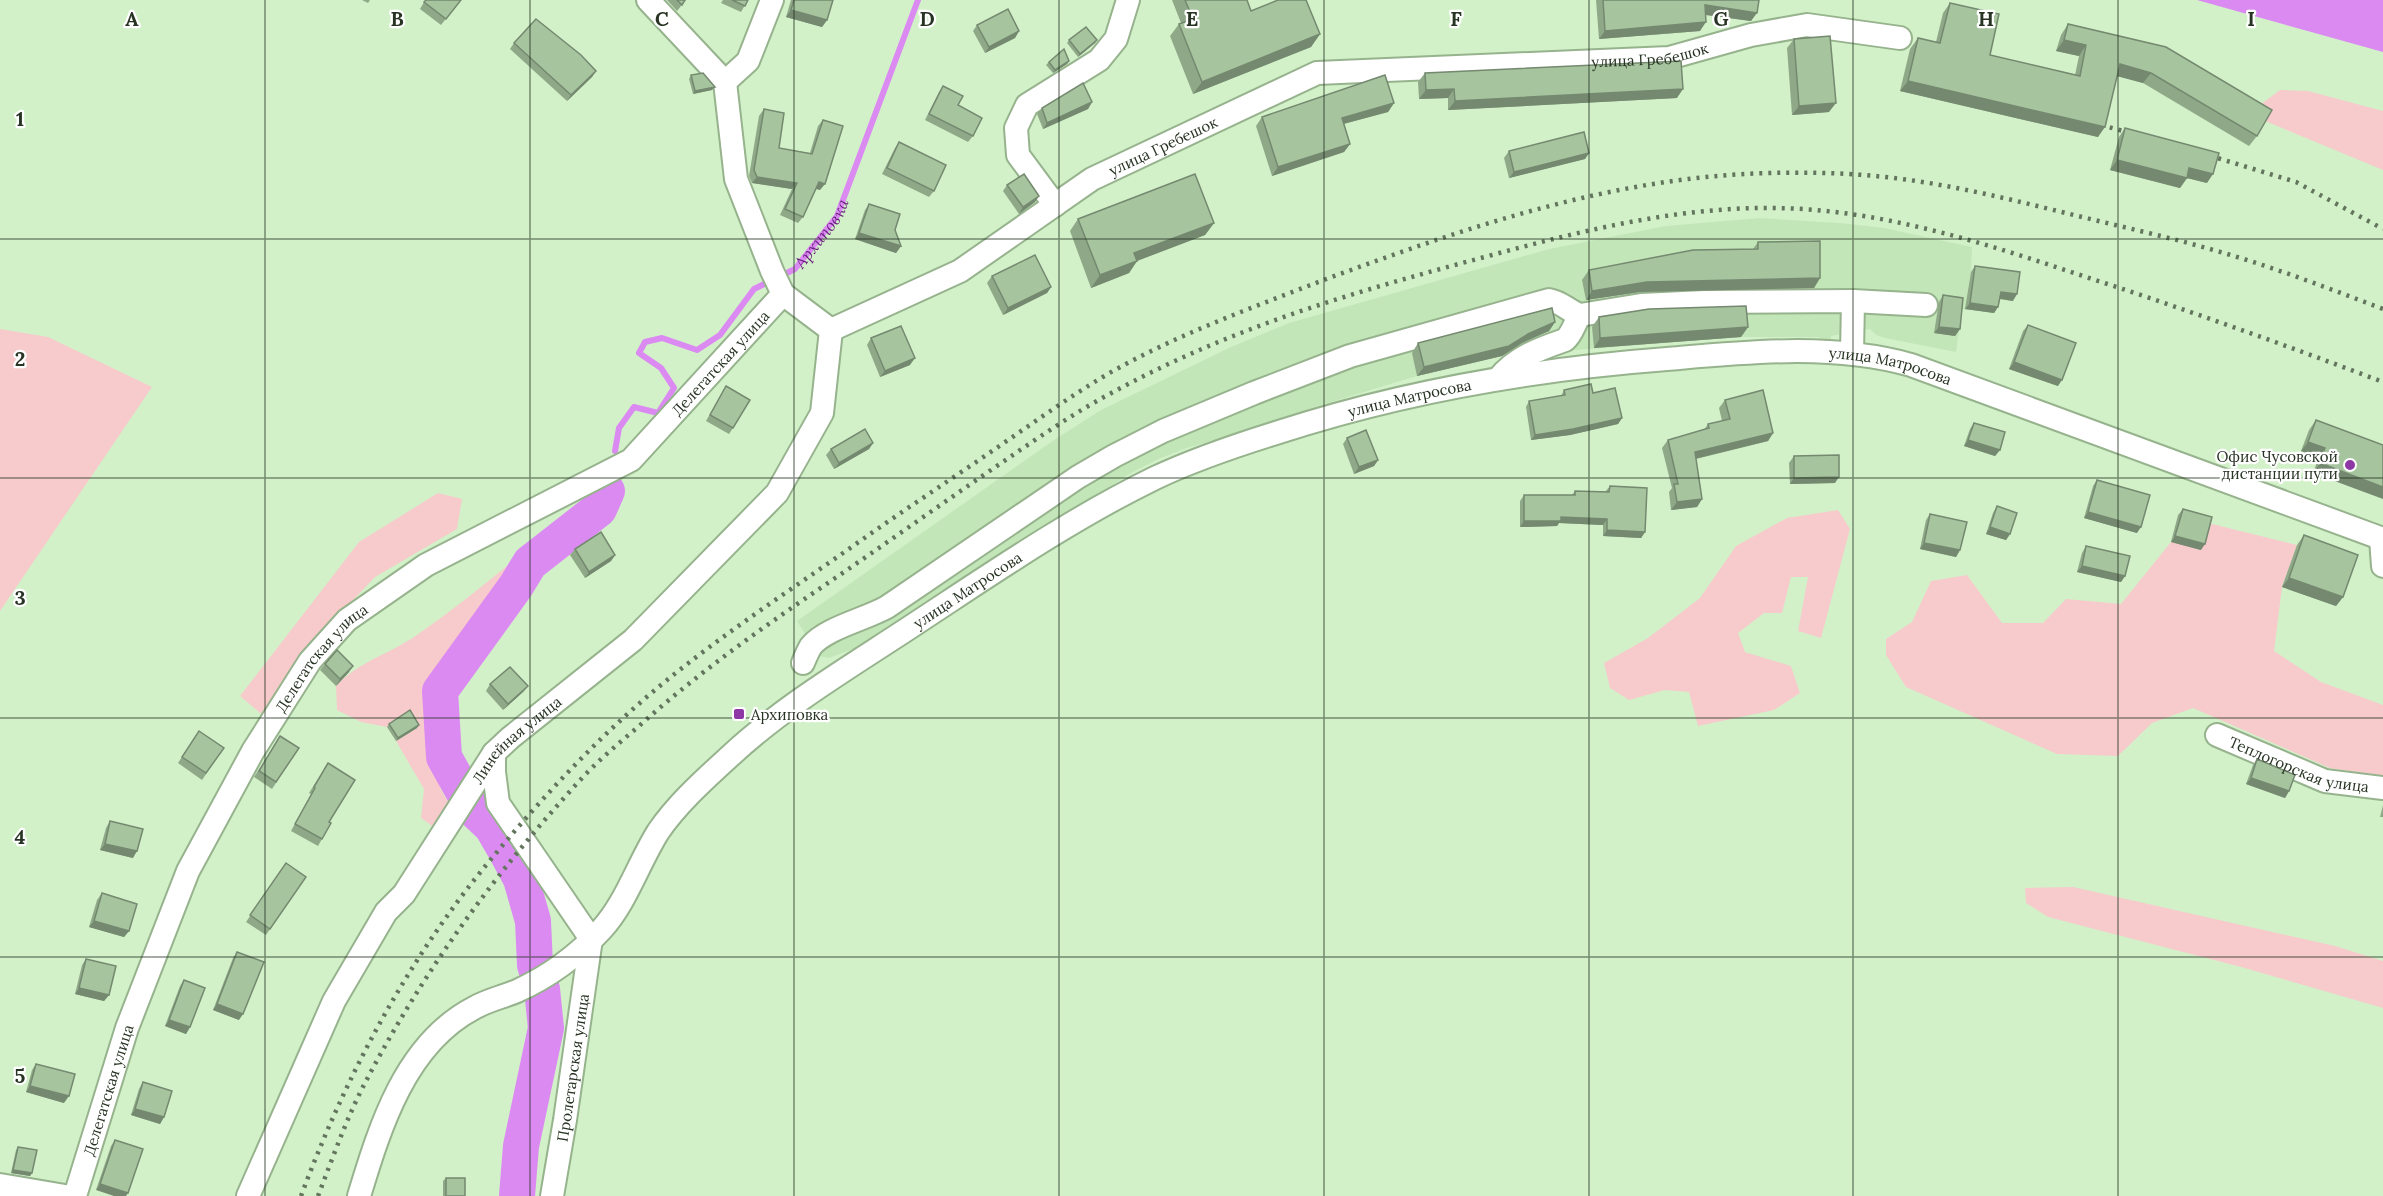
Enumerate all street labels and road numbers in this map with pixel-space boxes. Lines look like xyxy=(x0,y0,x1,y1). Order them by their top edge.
street label: улица Гребешок xyxy=(1591,38,1710,71)
street label: улица Гребешок xyxy=(1105,112,1220,179)
street label: Делегатская улица xyxy=(667,306,773,419)
street label: улица Матросова xyxy=(1828,343,1955,389)
street label: улица Матросова xyxy=(1346,374,1473,421)
street label: улица Матросова xyxy=(909,547,1025,632)
street label: Делегатская улица xyxy=(271,599,371,716)
street label: Линейная улица xyxy=(467,691,565,787)
street label: Теплогорская улица xyxy=(2226,732,2370,796)
street label: Пролетарская улица xyxy=(552,992,593,1143)
street label: Делегатская улица xyxy=(79,1022,137,1158)

